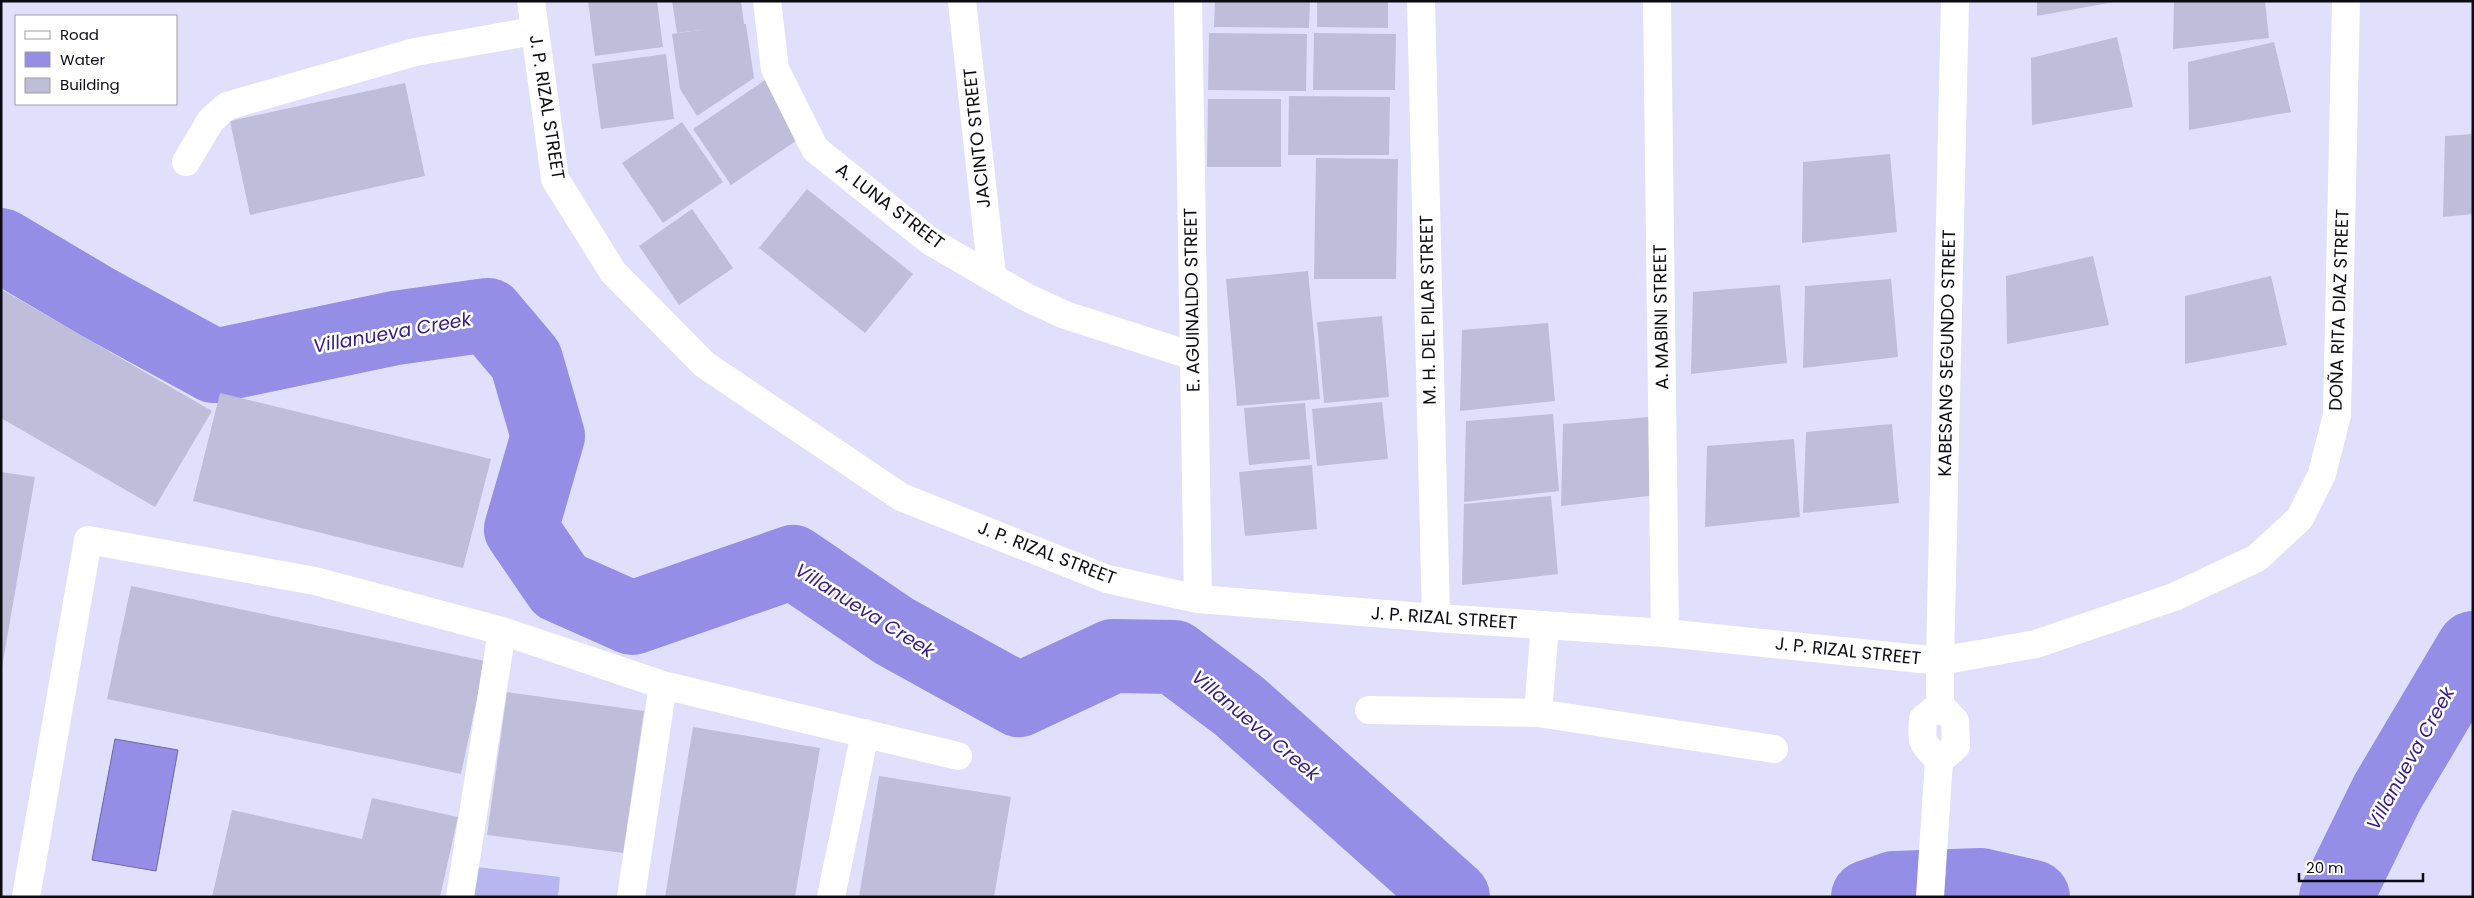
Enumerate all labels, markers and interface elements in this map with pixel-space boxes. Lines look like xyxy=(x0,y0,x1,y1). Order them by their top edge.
legend xyxy=(15,15,178,105)
text: Road xyxy=(60,24,99,45)
street label: J. P. RIZAL STREET xyxy=(524,33,571,181)
text: Water xyxy=(60,49,106,70)
street label: JACINTO STREET xyxy=(957,66,996,209)
text: Building xyxy=(60,74,120,95)
street label: A. LUNA STREET xyxy=(831,157,950,255)
street label: E. AGUINALDO STREET xyxy=(1177,207,1206,392)
street label: DOÑA RITA DIAZ STREET xyxy=(2322,208,2355,411)
street label: M. H. DEL PILAR STREET xyxy=(1413,215,1442,405)
street label: KABESANG SEGUNDO STREET xyxy=(1932,229,1961,477)
street label: A. MABINI STREET xyxy=(1647,244,1674,390)
water label: Villanueva Creek xyxy=(311,305,474,360)
street label: J. P. RIZAL STREET xyxy=(974,515,1120,591)
water label: Villanueva Creek xyxy=(790,557,941,665)
street label: J. P. RIZAL STREET xyxy=(1370,600,1518,635)
street label: J. P. RIZAL STREET xyxy=(1774,630,1922,671)
water label: Villanueva Creek xyxy=(1186,664,1327,788)
water label: Villanueva Creek xyxy=(2360,681,2462,835)
scale bar xyxy=(2299,850,2423,882)
text: 20 m xyxy=(2306,857,2344,878)

